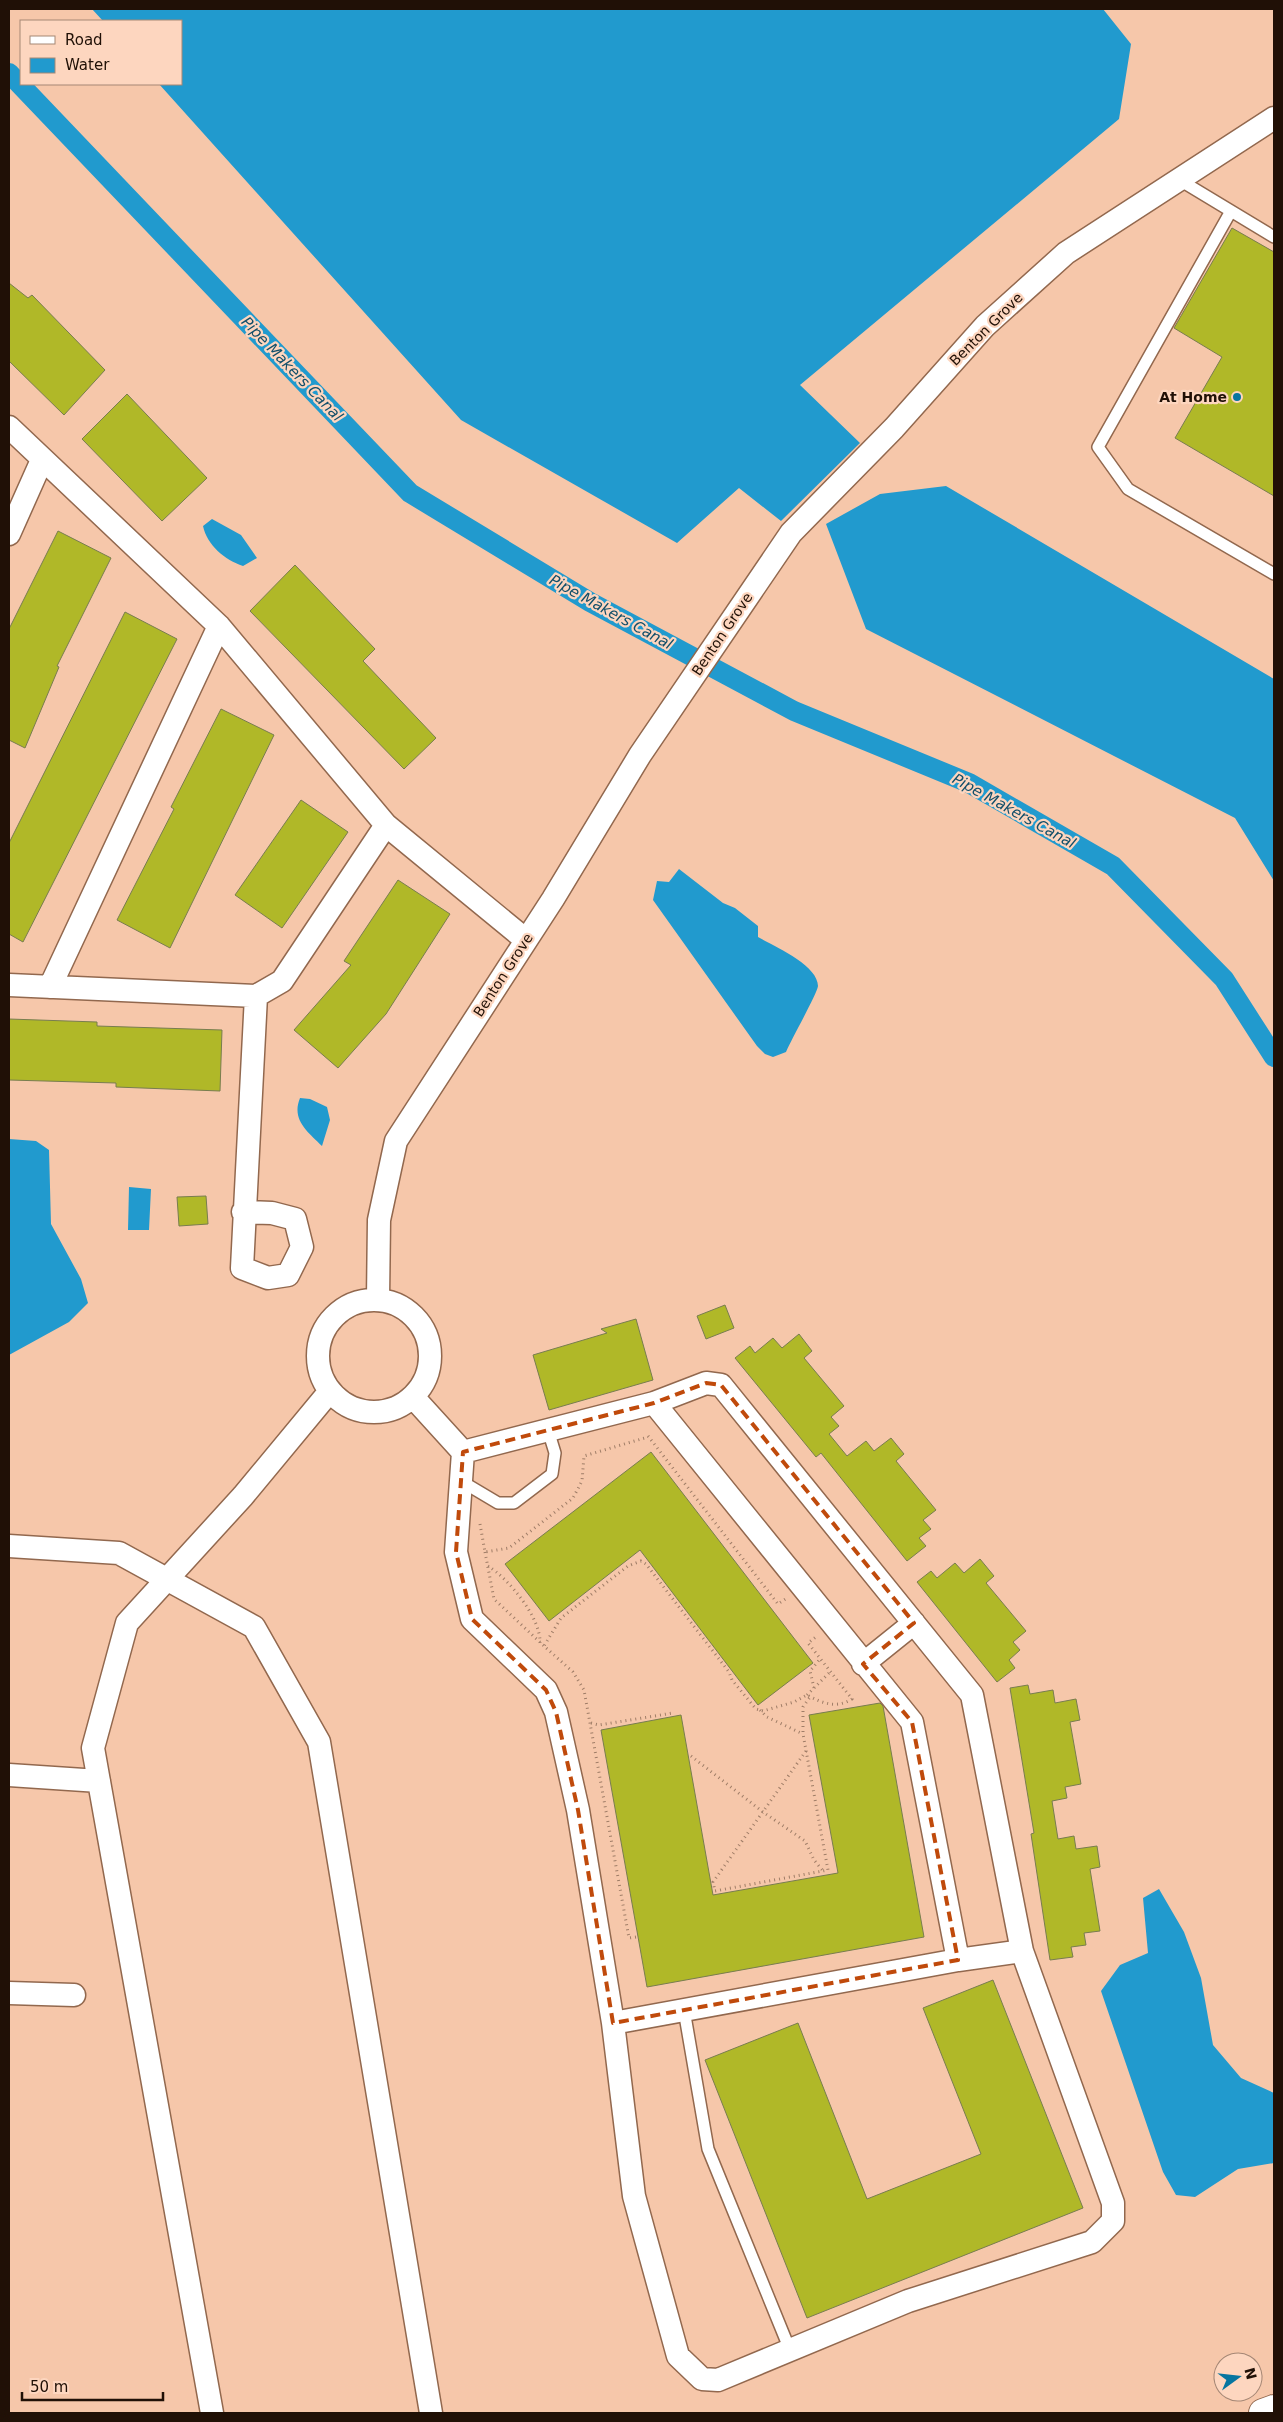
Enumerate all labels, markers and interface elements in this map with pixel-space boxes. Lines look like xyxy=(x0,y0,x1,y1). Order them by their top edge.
legend xyxy=(20,20,182,85)
text: Road xyxy=(65,31,103,49)
text: Water xyxy=(65,56,110,74)
street label: Benton Grove xyxy=(946,289,1026,369)
water label: Pipe Makers Canal xyxy=(238,313,347,426)
place label: At Home xyxy=(1159,389,1227,405)
marker: At Home xyxy=(1231,391,1243,403)
water label: Pipe Makers Canal xyxy=(546,571,676,654)
street label: Benton Grove xyxy=(688,590,756,678)
water label: Pipe Makers Canal xyxy=(949,770,1079,853)
street label: Benton Grove xyxy=(470,930,536,1020)
north arrow xyxy=(1213,2352,1263,2402)
text: N xyxy=(1241,2366,1260,2381)
scale bar xyxy=(22,2370,164,2402)
text: 50 m xyxy=(30,2378,68,2396)

